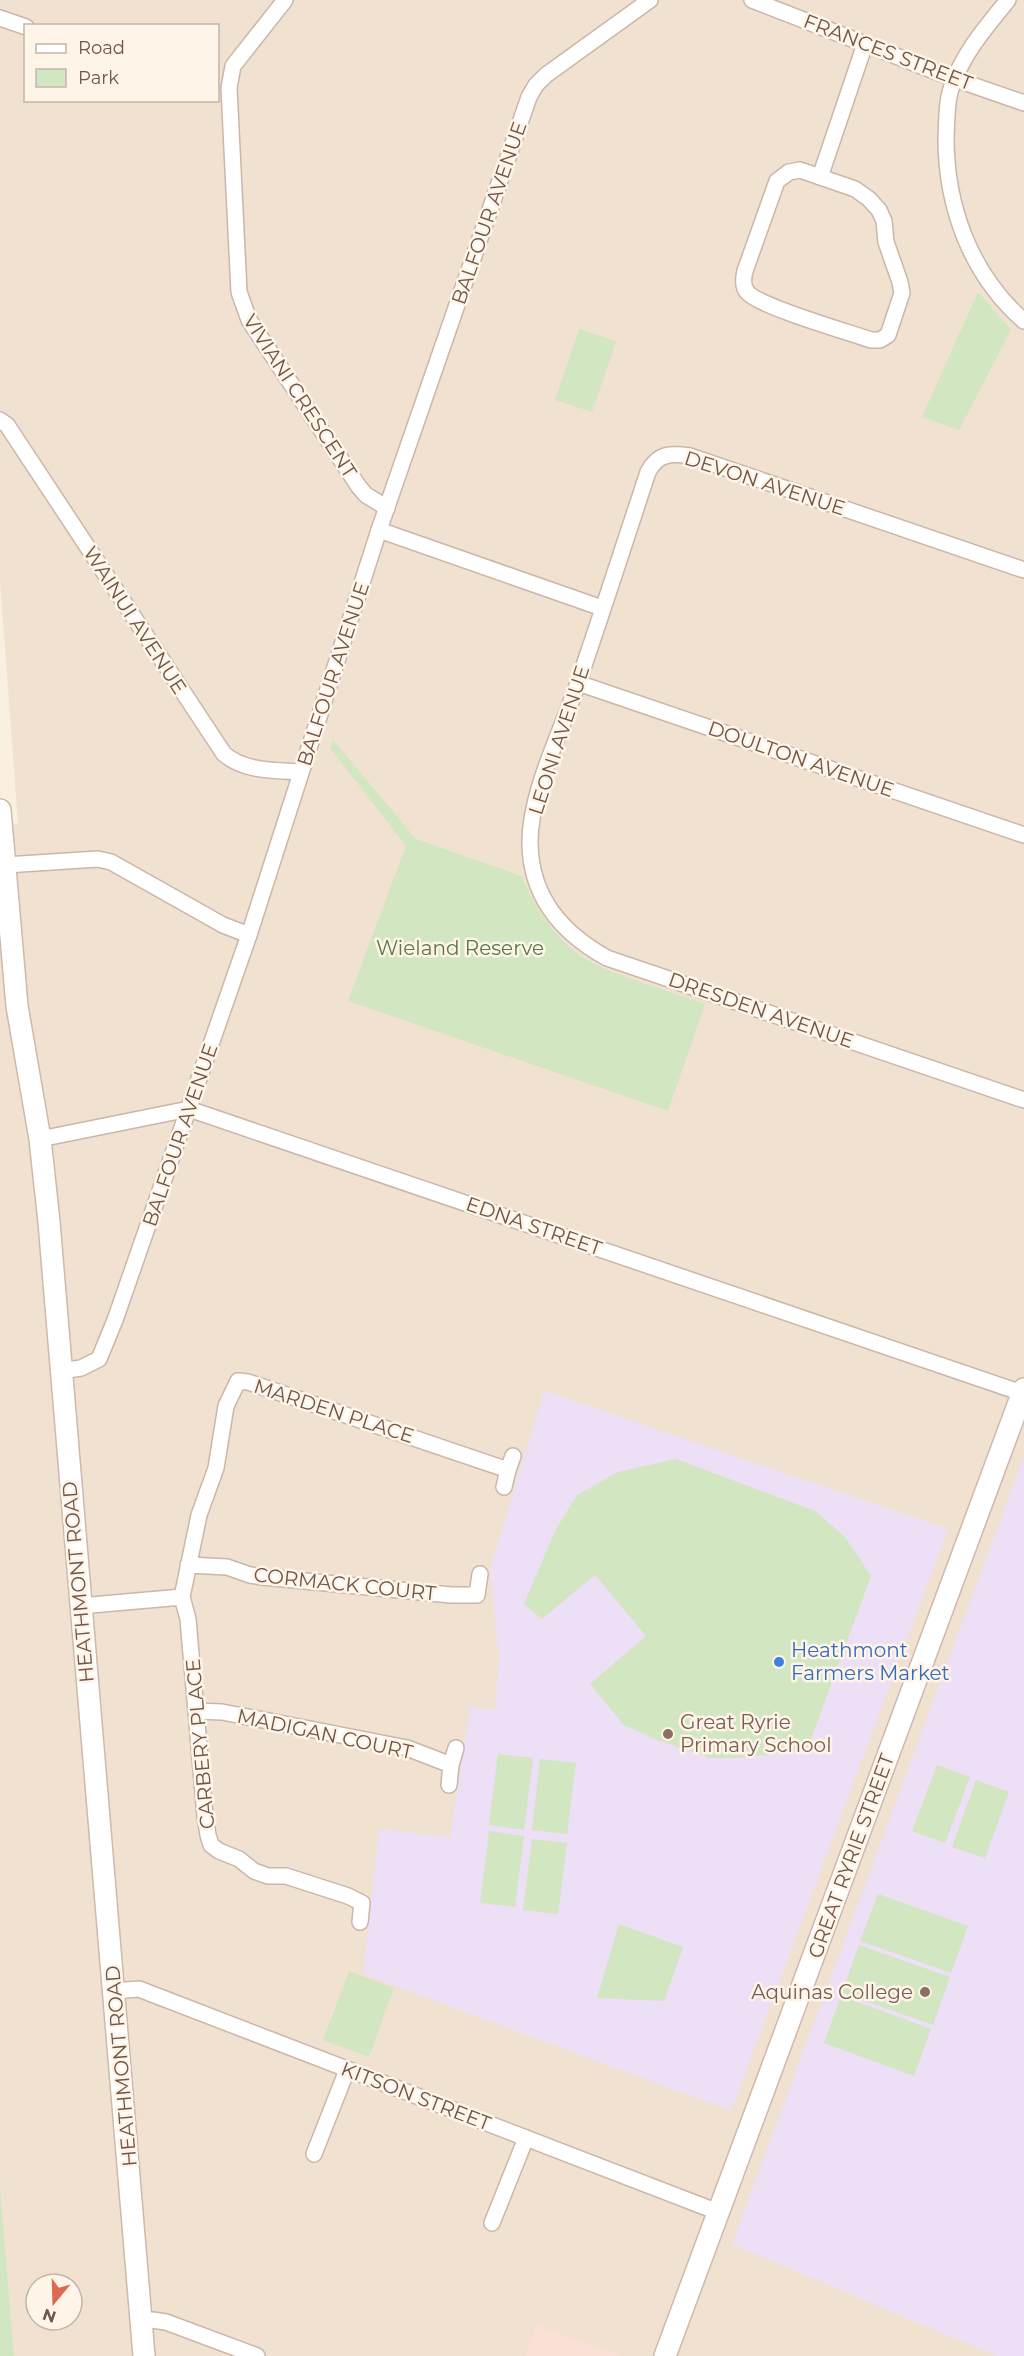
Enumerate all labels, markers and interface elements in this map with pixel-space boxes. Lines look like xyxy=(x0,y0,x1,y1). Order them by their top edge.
street label: FRANCES STREET xyxy=(800,9,976,95)
legend xyxy=(24,24,219,102)
text: Road xyxy=(78,37,125,59)
text: Park xyxy=(78,67,119,89)
street label: BALFOUR AVENUE xyxy=(446,118,532,308)
street label: VIVIANI CRESCENT xyxy=(238,310,362,483)
street label: DEVON AVENUE xyxy=(682,446,848,520)
street label: WAINUI AVENUE xyxy=(78,542,192,698)
street label: BALFOUR AVENUE xyxy=(292,579,374,769)
street label: LEONI AVENUE xyxy=(524,662,594,818)
street label: DOULTON AVENUE xyxy=(705,716,897,802)
park label: Wieland Reserve xyxy=(376,936,544,960)
street label: DRESDEN AVENUE xyxy=(665,967,857,1053)
street label: BALFOUR AVENUE xyxy=(137,1040,223,1230)
street label: EDNA STREET xyxy=(463,1192,606,1261)
street label: MARDEN PLACE xyxy=(251,1374,417,1448)
street label: HEATHMONT ROAD xyxy=(57,1480,99,1684)
street label: CORMACK COURT xyxy=(253,1562,438,1606)
place label: Heathmont Farmers Market xyxy=(791,1638,950,1685)
marker: Heathmont Farmers Market xyxy=(772,1655,786,1669)
street label: CARBERY PLACE xyxy=(181,1658,219,1830)
street label: MADIGAN COURT xyxy=(235,1704,416,1764)
place label: Great Ryrie Primary School xyxy=(680,1710,832,1757)
marker: Great Ryrie Primary School xyxy=(661,1727,675,1741)
street label: GREAT RYRIE STREET xyxy=(803,1750,899,1961)
street label: HEATHMONT ROAD xyxy=(100,1964,142,2168)
place label: Aquinas College xyxy=(751,1980,913,2004)
marker: Aquinas College xyxy=(918,1985,932,1999)
street label: KITSON STREET xyxy=(338,2056,495,2136)
north arrow xyxy=(24,2272,84,2332)
text: N xyxy=(40,2305,58,2327)

